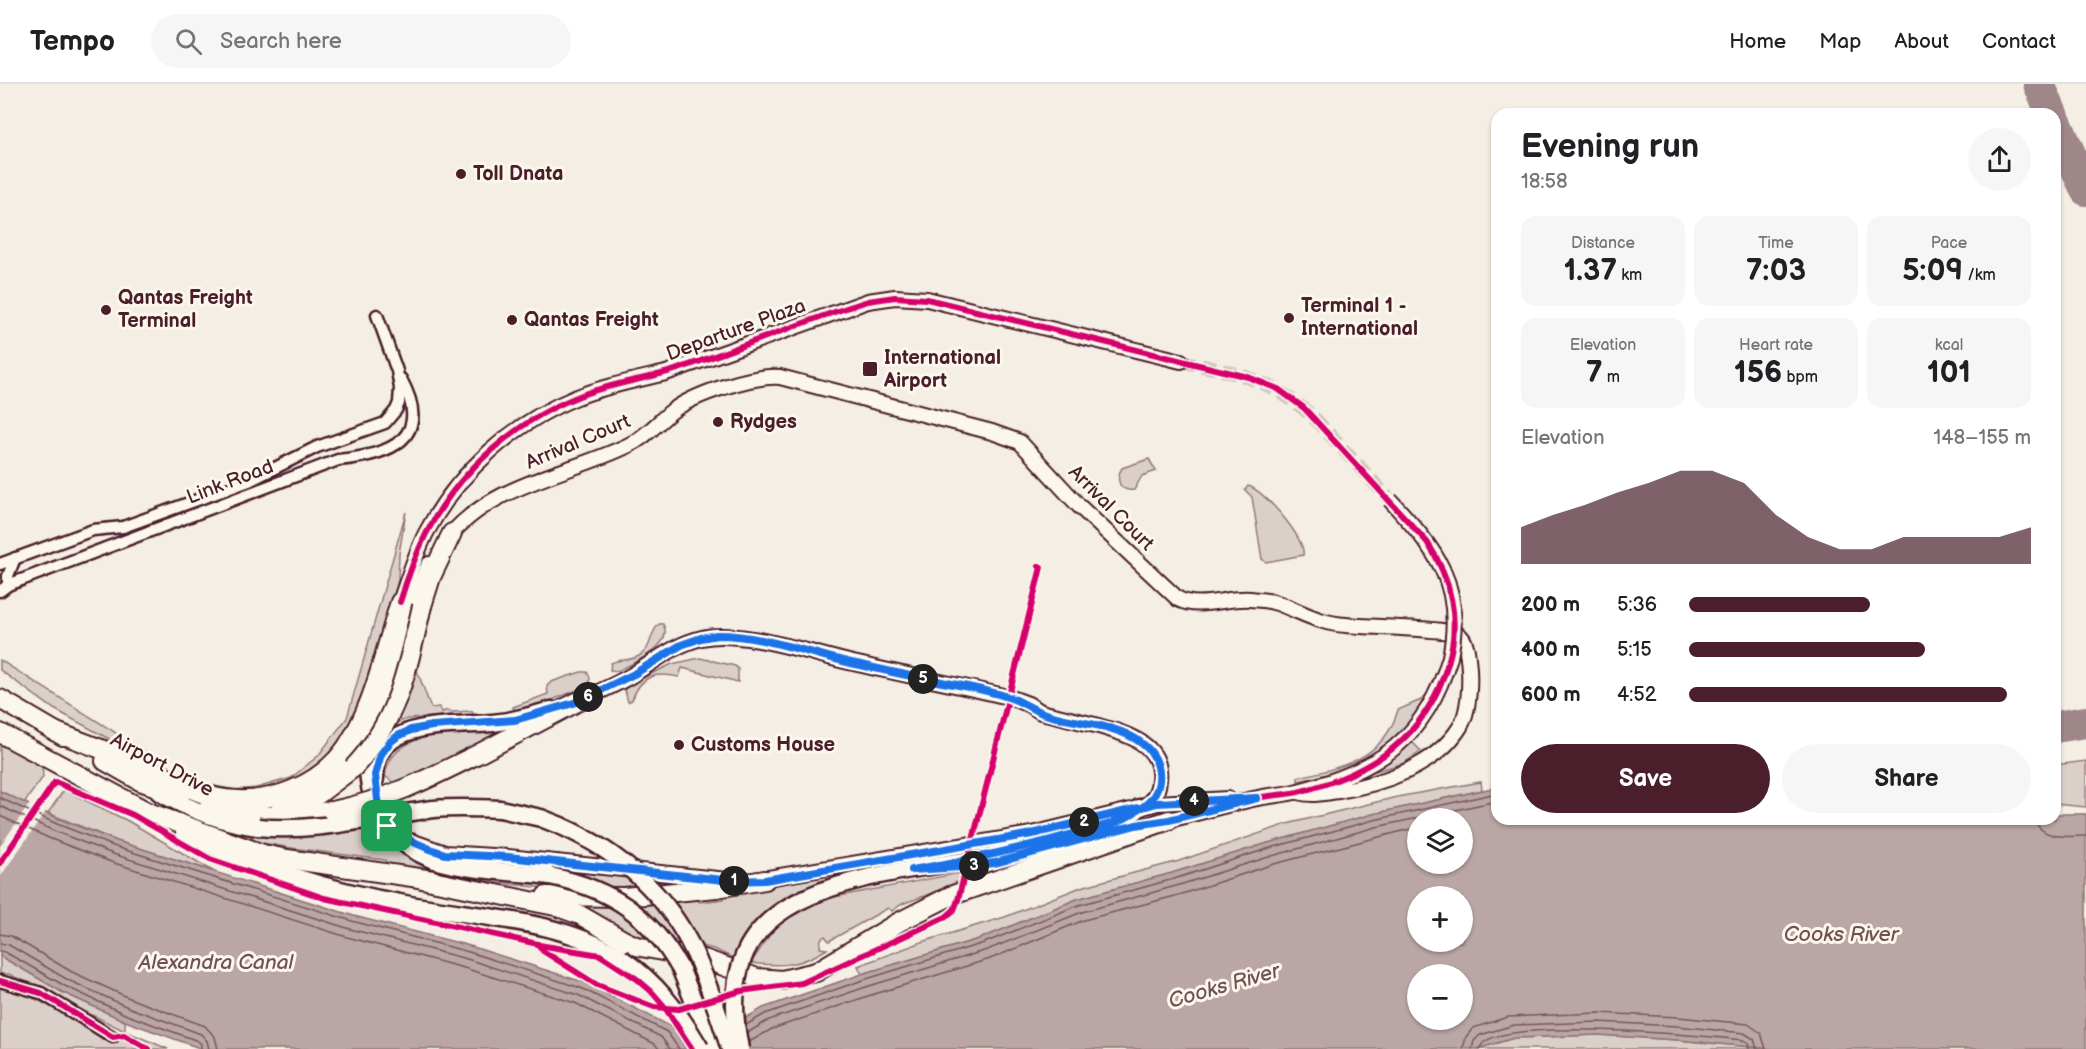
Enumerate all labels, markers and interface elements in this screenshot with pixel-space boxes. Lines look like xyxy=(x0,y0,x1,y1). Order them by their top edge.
search box xyxy=(151,14,571,68)
text: Tempo xyxy=(30,25,115,58)
icon: search xyxy=(172,25,205,58)
text: Search here xyxy=(220,28,342,55)
text: Home xyxy=(1729,29,1786,54)
text: Map xyxy=(1819,29,1861,54)
text: About xyxy=(1894,29,1949,54)
text: Contact xyxy=(1982,29,2056,54)
text: Evening run xyxy=(1521,127,1699,167)
button: share xyxy=(1968,128,2031,191)
place label: Toll Dnata xyxy=(473,162,563,186)
marker: Toll Dnata xyxy=(454,167,468,181)
text: 18:58 xyxy=(1521,170,1568,194)
text: Distance xyxy=(1571,234,1635,253)
text: Time xyxy=(1758,234,1794,253)
text: Pace xyxy=(1931,234,1967,253)
text: 1.37 xyxy=(1564,253,1617,289)
text: 7:03 xyxy=(1746,253,1806,289)
text: 5:09 xyxy=(1902,253,1963,289)
text: km xyxy=(1617,266,1642,285)
text: /km xyxy=(1963,266,1996,285)
place label: Qantas Freight Terminal xyxy=(118,286,253,333)
street label: Departure Plaza xyxy=(663,294,809,366)
place label: Terminal 1 - International xyxy=(1301,294,1418,341)
marker: Qantas Freight Terminal xyxy=(99,303,113,317)
place label: Qantas Freight xyxy=(524,308,659,332)
marker: Terminal 1 - International xyxy=(1282,311,1296,325)
marker: Qantas Freight xyxy=(505,313,519,327)
text: Elevation xyxy=(1570,336,1636,355)
text: Heart rate xyxy=(1739,336,1813,355)
text: kcal xyxy=(1935,336,1963,355)
place label: International Airport xyxy=(883,346,1001,393)
text: 7 xyxy=(1586,355,1603,391)
text: 156 xyxy=(1734,355,1782,391)
text: 101 xyxy=(1927,355,1971,391)
marker: International Airport xyxy=(861,360,879,378)
text: m xyxy=(1603,368,1620,387)
text: bpm xyxy=(1782,368,1818,387)
street label: Arrival Court xyxy=(522,409,634,475)
place label: Rydges xyxy=(730,410,797,434)
marker: Rydges xyxy=(711,415,725,429)
text: Elevation xyxy=(1521,426,1604,450)
text: 148–155 m xyxy=(1934,426,2031,450)
street label: Link Road xyxy=(183,454,277,510)
street label: Arrival Court xyxy=(1063,460,1159,556)
text: 200 m xyxy=(1521,593,1580,617)
text: 5:36 xyxy=(1617,593,1657,617)
text: 400 m xyxy=(1521,638,1580,662)
text: 5:15 xyxy=(1617,638,1652,662)
pin: 5 xyxy=(908,664,938,694)
text: 5 xyxy=(918,669,928,688)
pin: 6 xyxy=(573,682,603,712)
text: 600 m xyxy=(1521,683,1581,707)
text: 4:52 xyxy=(1617,683,1657,707)
text: 6 xyxy=(583,687,593,706)
street label: Airport Drive xyxy=(106,728,218,802)
place label: Customs House xyxy=(691,733,835,757)
marker: Customs House xyxy=(672,738,686,752)
button: Save xyxy=(1521,744,1770,813)
button: Share xyxy=(1782,744,2031,813)
pin: 4 xyxy=(1179,786,1209,816)
text: 4 xyxy=(1189,791,1199,810)
pin xyxy=(361,800,412,851)
pin: 2 xyxy=(1069,807,1099,837)
map controls xyxy=(1407,808,1473,1030)
button: layers xyxy=(1407,808,1473,874)
icon: arrive xyxy=(370,809,403,842)
text: 2 xyxy=(1079,812,1089,831)
pin: 3 xyxy=(959,851,989,881)
text: 3 xyxy=(969,856,979,875)
pin: 1 xyxy=(719,866,749,896)
text: 1 xyxy=(731,871,737,890)
button: + xyxy=(1407,886,1473,952)
water label: Cooks River xyxy=(1784,922,1900,947)
water label: Alexandra Canal xyxy=(138,950,295,975)
water label: Cooks River xyxy=(1165,958,1284,1014)
button: − xyxy=(1407,964,1473,1030)

